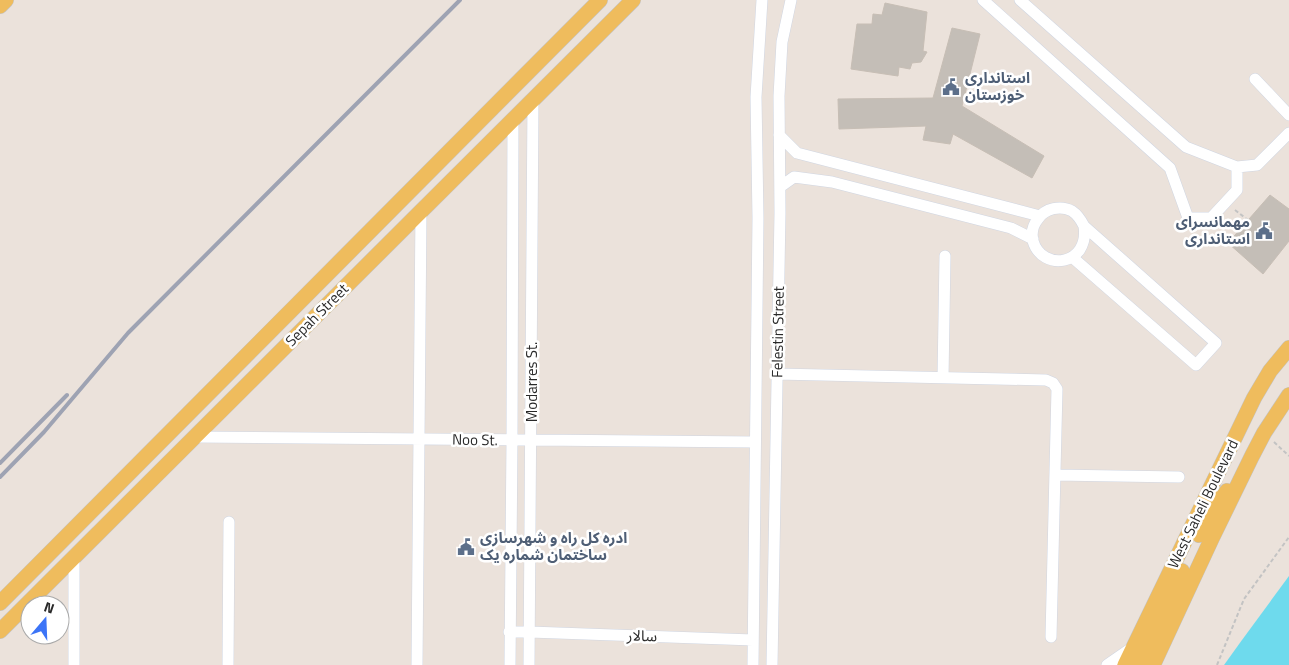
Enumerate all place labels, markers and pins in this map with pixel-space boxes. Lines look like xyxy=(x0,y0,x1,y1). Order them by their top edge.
place label: استانداری خوزستان xyxy=(965,66,1030,106)
public building icon: استانداری خوزستان xyxy=(941,77,961,97)
place label: مهمانسرای استانداری xyxy=(1176,210,1250,250)
public building icon: مهمانسرای استانداری xyxy=(1254,221,1274,241)
place label: ادره کل راه و شهرسازی ساختمان شماره یک xyxy=(480,526,627,566)
public building icon: ادره کل راه و شهرسازی ساختمان شماره یک xyxy=(456,537,476,557)

